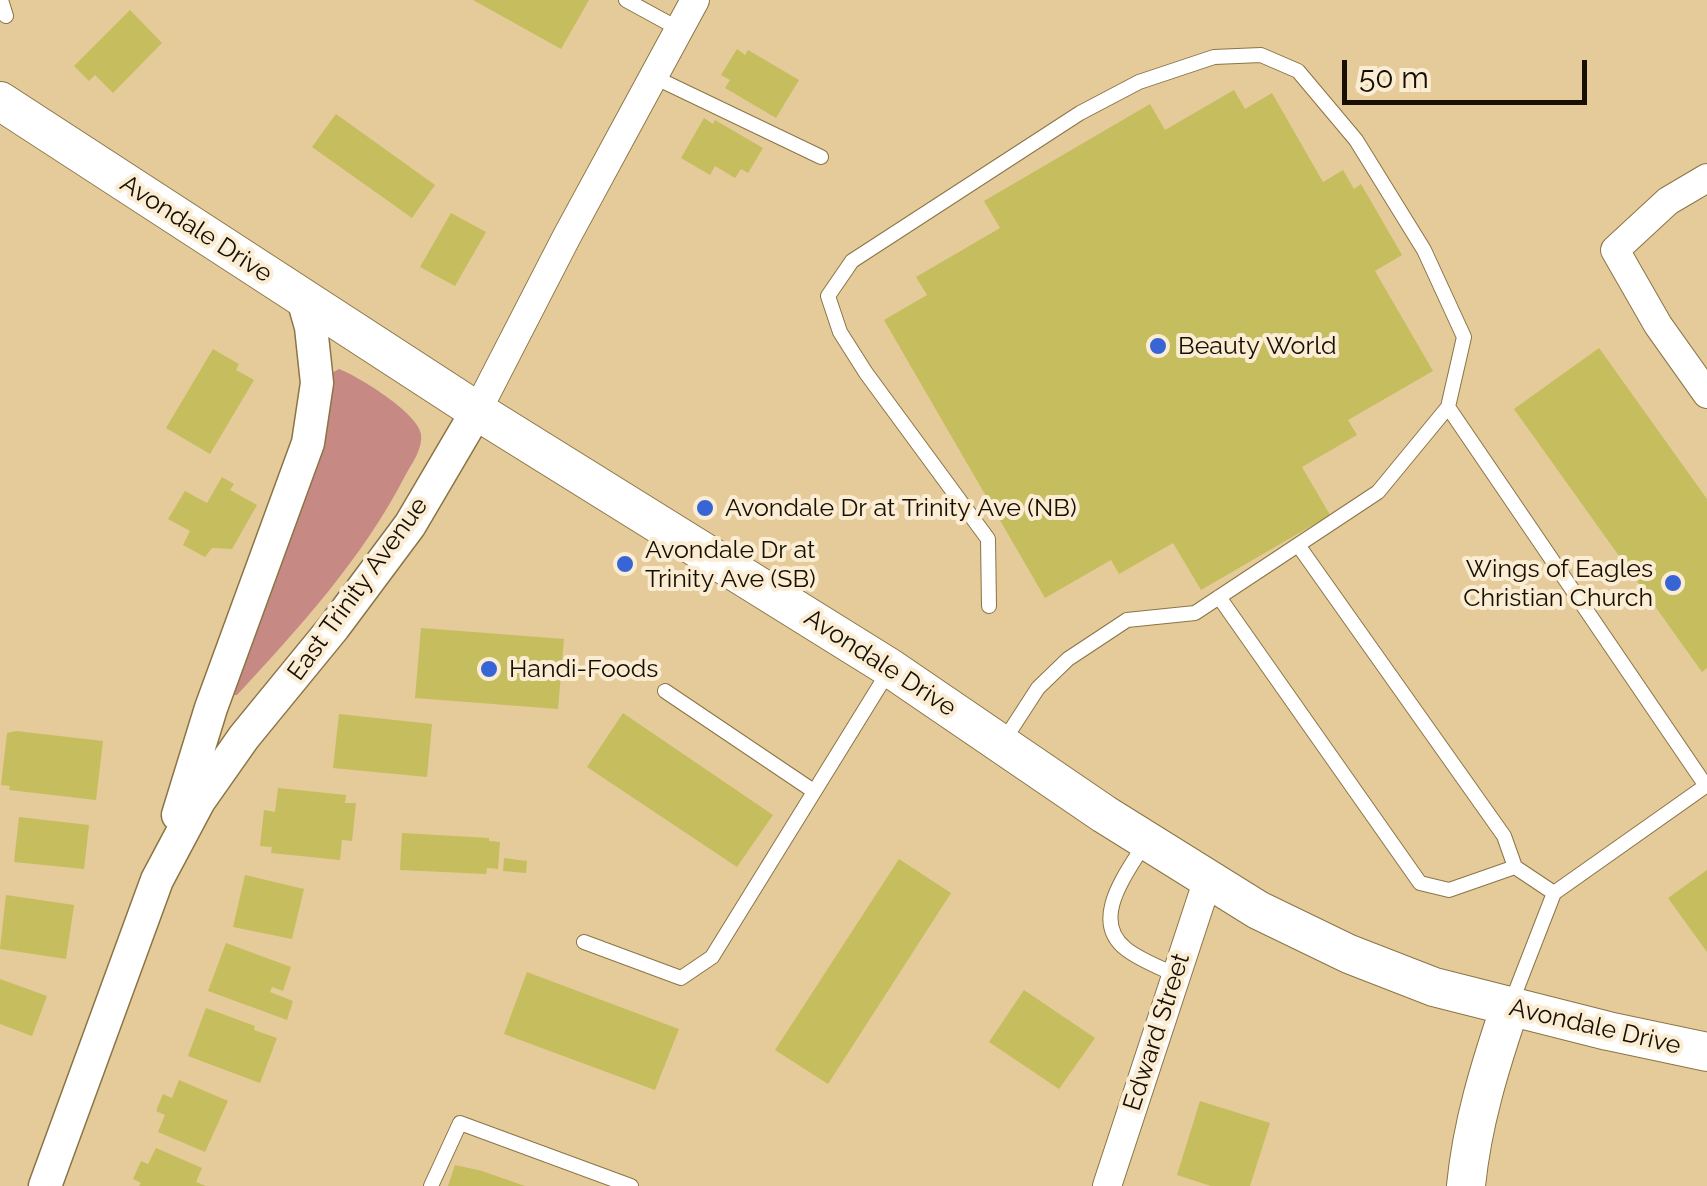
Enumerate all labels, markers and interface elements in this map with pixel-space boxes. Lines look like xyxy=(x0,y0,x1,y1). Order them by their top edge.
scale bar xyxy=(1347,40,1592,102)
text: 50 m xyxy=(1359,60,1429,95)
street label: Avondale Drive xyxy=(114,169,278,289)
place label: Beauty World xyxy=(1178,331,1337,361)
marker: Beauty World xyxy=(1147,335,1169,357)
street label: East Trinity Avenue xyxy=(282,492,434,686)
place label: Avondale Dr at Trinity Ave (NB) xyxy=(725,493,1077,523)
marker: Avondale Dr at Trinity Ave (NB) xyxy=(694,497,716,519)
place label: Avondale Dr at Trinity Ave (SB) xyxy=(645,535,816,594)
marker: Avondale Dr at Trinity Ave (SB) xyxy=(614,553,636,575)
place label: Wings of Eagles Christian Church xyxy=(1463,554,1653,613)
marker: Wings of Eagles Christian Church xyxy=(1662,572,1684,594)
street label: Avondale Drive xyxy=(798,603,962,723)
place label: Handi-Foods xyxy=(509,654,658,684)
marker: Handi-Foods xyxy=(478,658,500,680)
street label: Edward Street xyxy=(1117,950,1197,1114)
street label: Avondale Drive xyxy=(1506,993,1684,1061)

